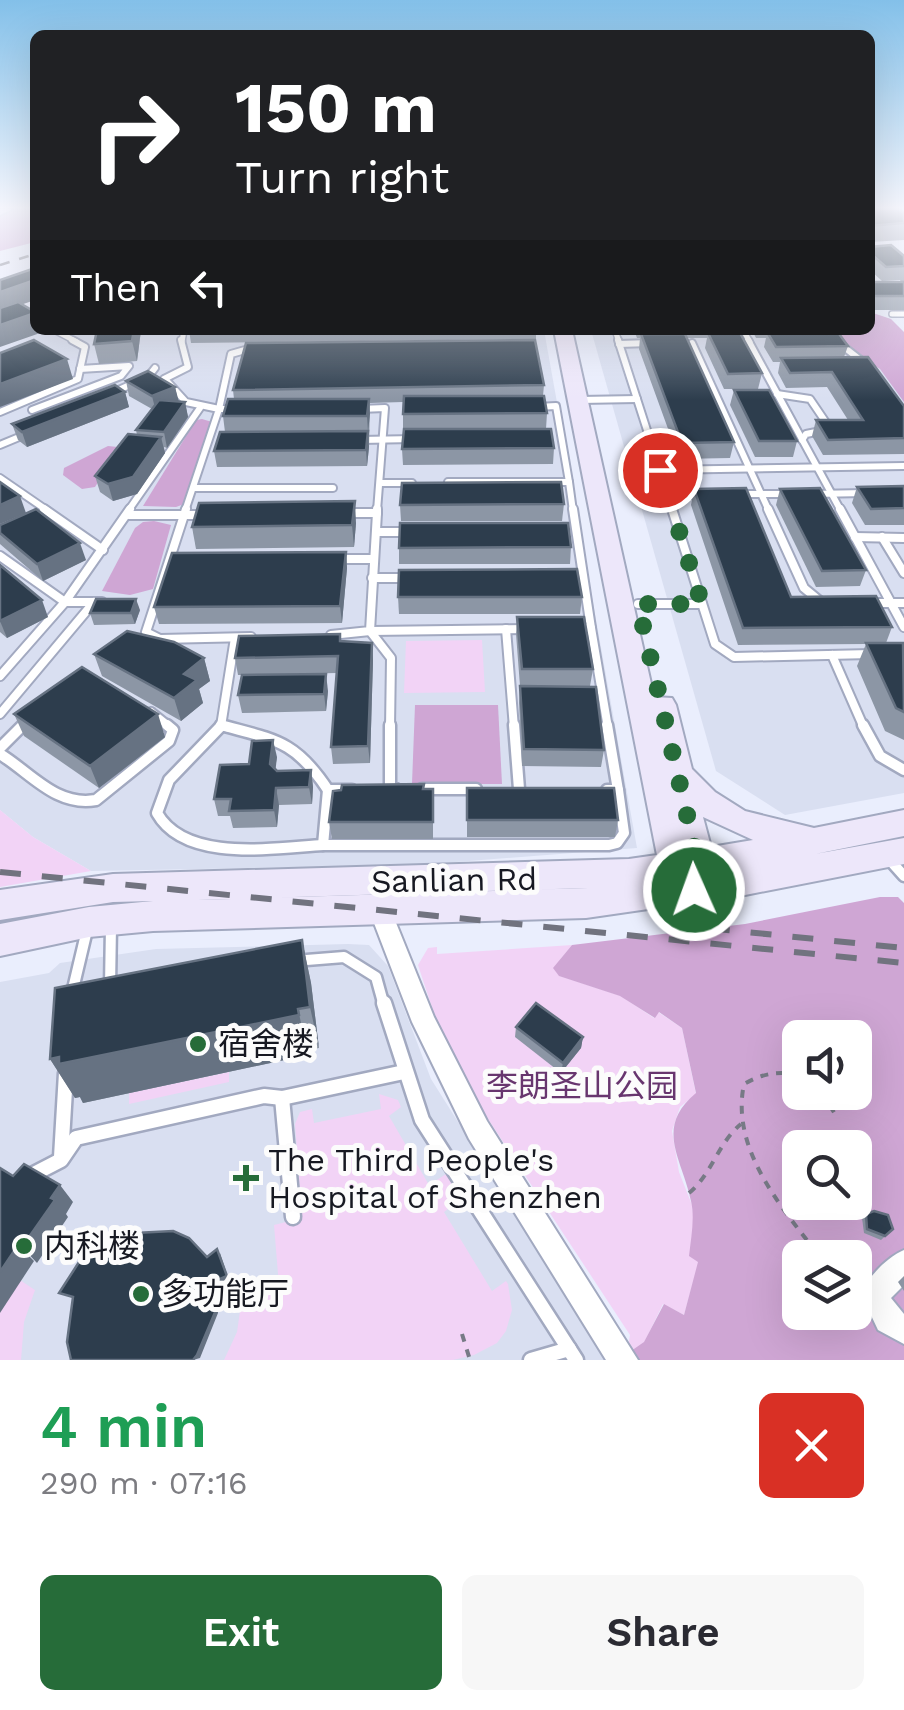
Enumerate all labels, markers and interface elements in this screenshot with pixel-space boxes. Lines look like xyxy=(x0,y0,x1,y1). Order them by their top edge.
text: 150 m xyxy=(235,67,437,149)
icon: right xyxy=(70,70,200,200)
text: Turn right xyxy=(235,151,449,204)
icon: left xyxy=(181,260,236,315)
text: Then xyxy=(70,266,161,310)
pin xyxy=(618,428,703,513)
icon: arrive xyxy=(633,443,688,498)
position arrow xyxy=(642,838,746,942)
street label: Sanlian Rd xyxy=(371,860,537,900)
map controls xyxy=(782,1020,872,1330)
button: sound xyxy=(782,1020,872,1110)
place label: 宿舍楼 xyxy=(218,1025,314,1063)
marker: 宿舍楼 xyxy=(187,1033,209,1055)
park label: 李朗圣山公园 xyxy=(486,1067,678,1105)
button: search xyxy=(782,1130,872,1220)
place label: The Third People's Hospital of Shenzhen xyxy=(268,1141,602,1216)
marker: The Third People's Hospital of Shenzhen xyxy=(233,1165,259,1191)
place label: 内科楼 xyxy=(44,1227,140,1265)
marker: 内科楼 xyxy=(13,1235,35,1257)
button: layers xyxy=(782,1240,872,1330)
place label: 多功能厅 xyxy=(161,1275,289,1313)
marker: 多功能厅 xyxy=(130,1283,152,1305)
text: 4 min xyxy=(40,1391,207,1462)
button: close xyxy=(759,1393,864,1498)
text: 290 m · 07:16 xyxy=(40,1464,247,1502)
button: Exit xyxy=(40,1575,442,1690)
button: Share xyxy=(462,1575,864,1690)

